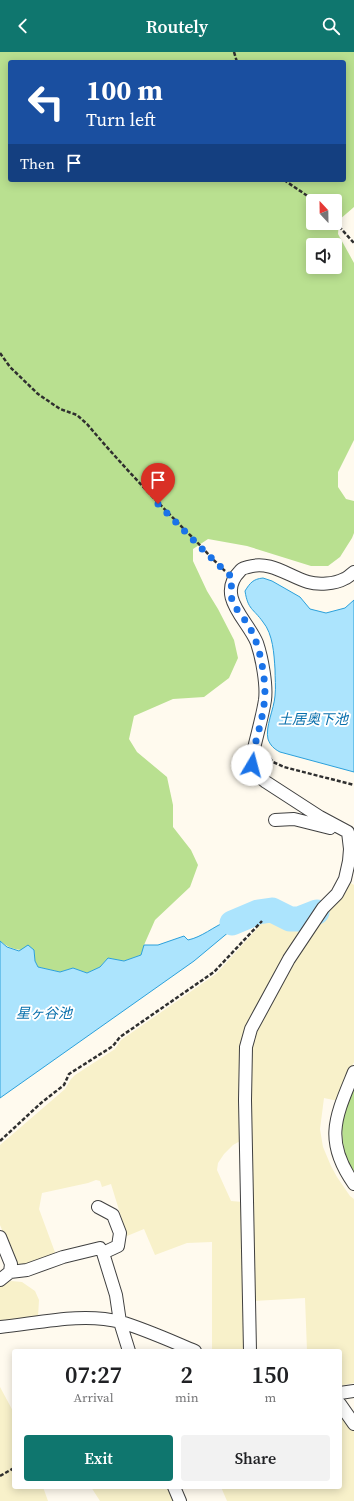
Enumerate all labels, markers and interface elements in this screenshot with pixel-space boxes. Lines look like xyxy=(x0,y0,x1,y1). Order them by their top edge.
text: Routely xyxy=(146,14,208,39)
icon: back xyxy=(12,15,34,37)
icon: search xyxy=(320,15,342,37)
text: 100 m xyxy=(86,71,163,109)
icon: left xyxy=(20,76,72,128)
text: Turn left xyxy=(86,107,156,132)
icon: arrive xyxy=(63,152,85,174)
text: Then xyxy=(20,153,55,174)
north arrow xyxy=(306,194,342,230)
map controls xyxy=(306,194,342,274)
button: sound xyxy=(306,238,342,274)
pin xyxy=(141,463,175,504)
icon: arrive xyxy=(147,469,169,491)
water label: 土居奥下池 xyxy=(278,709,350,729)
position arrow xyxy=(231,744,273,786)
water label: 星ヶ谷池 xyxy=(16,1003,74,1023)
text: 07:27 xyxy=(65,1358,122,1391)
text: 2 xyxy=(181,1358,193,1391)
text: 150 xyxy=(252,1358,289,1391)
text: Arrival xyxy=(73,1389,114,1406)
text: min xyxy=(175,1389,199,1406)
text: m xyxy=(264,1389,276,1406)
button: Exit xyxy=(24,1435,173,1481)
button: Share xyxy=(181,1435,330,1481)

